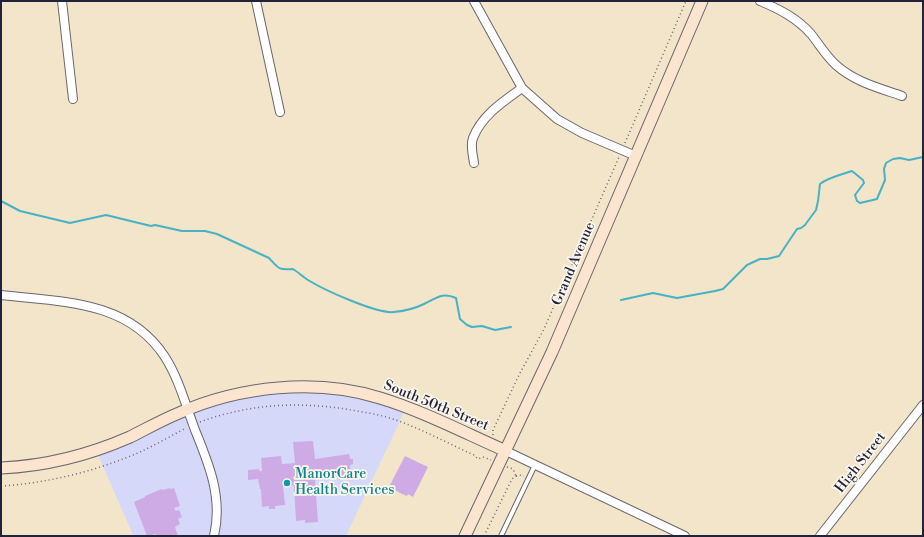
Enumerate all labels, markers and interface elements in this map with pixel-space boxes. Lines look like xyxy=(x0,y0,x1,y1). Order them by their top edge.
street label: Grand Avenue xyxy=(549,220,599,308)
street label: South 50th Street xyxy=(381,377,491,435)
street label: High Street xyxy=(832,429,890,497)
place label: ManorCare Health Services xyxy=(295,467,394,500)
marker: ManorCare Health Services xyxy=(282,478,292,488)

